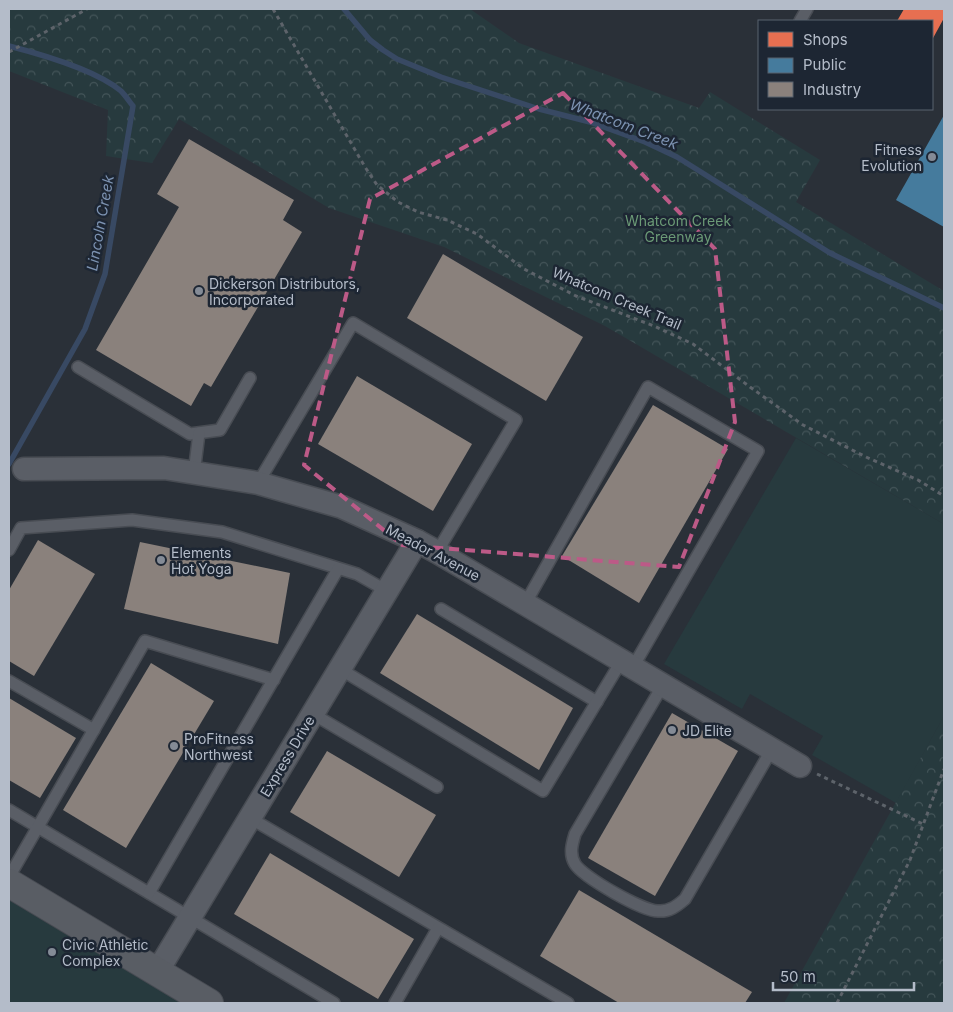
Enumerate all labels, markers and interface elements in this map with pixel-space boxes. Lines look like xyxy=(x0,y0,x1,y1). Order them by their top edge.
legend xyxy=(758,20,933,110)
text: Shops xyxy=(803,30,848,49)
text: Public xyxy=(803,55,846,74)
text: Industry xyxy=(803,80,862,99)
water label: Whatcom Creek xyxy=(567,95,682,154)
place label: Fitness Evolution xyxy=(861,141,922,174)
marker: Fitness Evolution xyxy=(926,151,938,163)
water label: Lincoln Creek xyxy=(82,173,118,272)
park label: Whatcom Creek Greenway xyxy=(625,212,731,245)
street label: Whatcom Creek Trail xyxy=(550,263,684,333)
place label: Dickerson Distributors, Incorporated xyxy=(209,275,360,308)
marker: Dickerson Distributors, Incorporated xyxy=(193,285,205,297)
street label: Meador Avenue xyxy=(383,520,483,584)
place label: Elements Hot Yoga xyxy=(171,544,232,577)
marker: Elements Hot Yoga xyxy=(155,554,167,566)
street label: Express Drive xyxy=(256,712,318,800)
place label: JD Elite xyxy=(682,722,732,739)
marker: JD Elite xyxy=(666,724,678,736)
place label: ProFitness Northwest xyxy=(184,730,254,763)
marker: ProFitness Northwest xyxy=(168,740,180,752)
place label: Civic Athletic Complex xyxy=(62,936,149,969)
marker: Civic Athletic Complex xyxy=(46,946,58,958)
scale bar xyxy=(773,960,914,992)
text: 50 m xyxy=(780,967,816,986)

